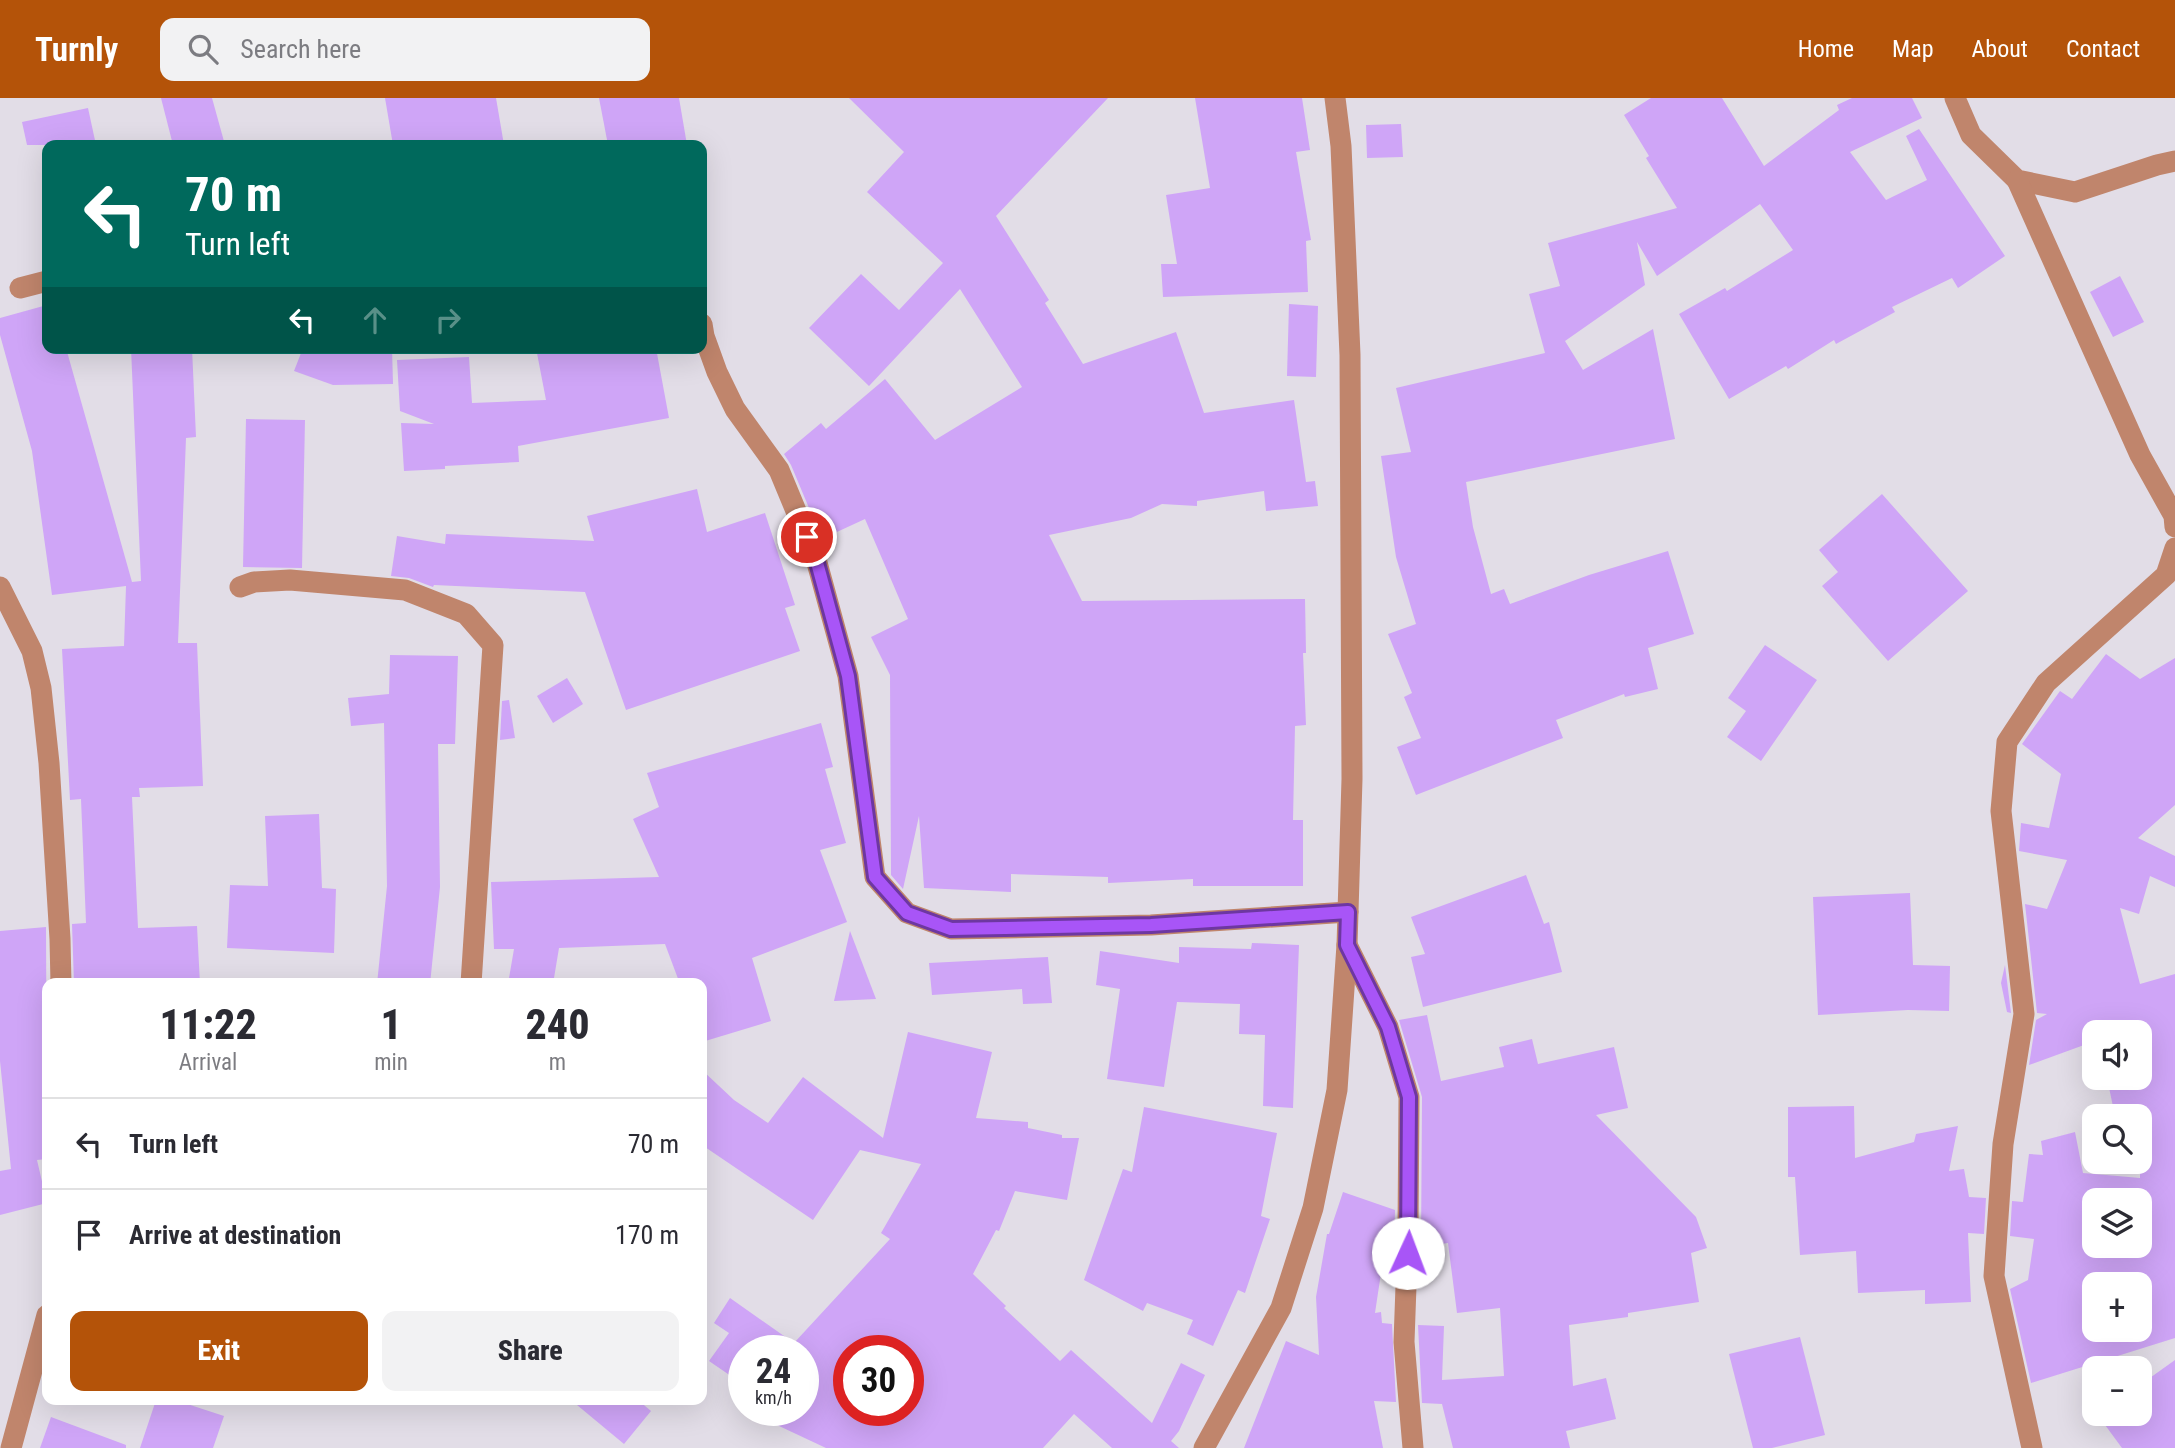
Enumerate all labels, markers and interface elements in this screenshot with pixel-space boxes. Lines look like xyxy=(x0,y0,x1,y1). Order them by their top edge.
search box xyxy=(160,18,650,81)
text: Turnly xyxy=(35,30,118,69)
icon: search xyxy=(184,30,222,68)
text: Search here xyxy=(240,34,361,64)
text: Home xyxy=(1798,35,1854,63)
text: Map xyxy=(1892,35,1934,63)
text: About xyxy=(1972,35,2028,63)
text: Contact xyxy=(2066,35,2140,63)
text: 70 m xyxy=(185,166,282,223)
icon: left xyxy=(70,168,161,259)
text: Turn left xyxy=(185,225,290,263)
icon: left xyxy=(283,301,321,339)
icon: ahead xyxy=(356,301,394,339)
icon: right xyxy=(429,301,467,339)
pin xyxy=(777,507,837,567)
icon: arrive xyxy=(788,518,826,556)
text: 11:22 xyxy=(159,1000,257,1049)
text: 1 xyxy=(380,1000,402,1049)
text: 240 xyxy=(525,1000,590,1049)
map controls xyxy=(2082,1020,2152,1426)
button: sound xyxy=(2082,1020,2152,1090)
text: Arrival xyxy=(179,1049,237,1076)
text: min xyxy=(374,1049,408,1076)
text: m xyxy=(549,1049,566,1076)
button: search xyxy=(2082,1104,2152,1174)
icon: left xyxy=(70,1125,108,1163)
text: Turn left xyxy=(129,1129,218,1159)
text: 70 m xyxy=(628,1129,679,1159)
button: layers xyxy=(2082,1188,2152,1258)
icon: arrive xyxy=(70,1216,108,1254)
position arrow xyxy=(1371,1216,1445,1290)
text: Arrive at destination xyxy=(129,1220,341,1250)
text: 170 m xyxy=(615,1220,679,1250)
button: + xyxy=(2082,1272,2152,1342)
button: Exit xyxy=(70,1311,368,1391)
button: Share xyxy=(382,1311,679,1391)
speed limit sign: 30 xyxy=(833,1335,924,1426)
text: 24 xyxy=(756,1351,791,1392)
button: − xyxy=(2082,1356,2152,1426)
text: km/h xyxy=(755,1387,792,1408)

